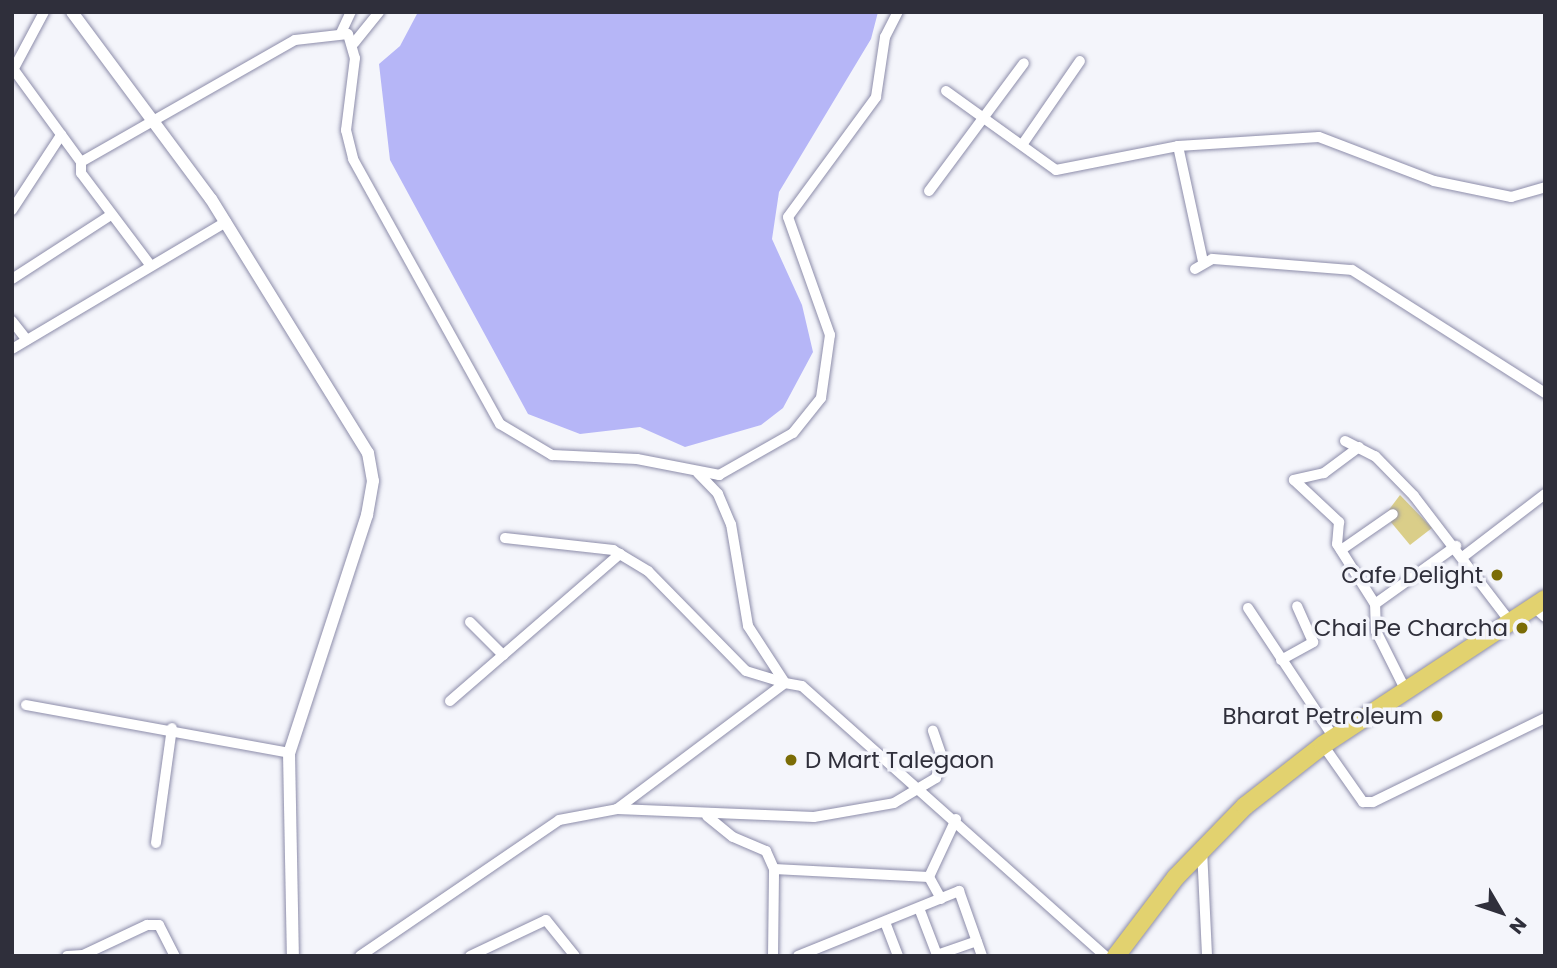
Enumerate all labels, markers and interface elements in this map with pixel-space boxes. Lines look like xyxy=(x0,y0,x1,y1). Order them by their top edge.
place label: Cafe Delight xyxy=(1341,561,1483,589)
marker: Cafe Delight xyxy=(1489,567,1505,583)
place label: Chai Pe Charcha xyxy=(1314,614,1508,642)
marker: Chai Pe Charcha xyxy=(1514,620,1530,636)
place label: Bharat Petroleum xyxy=(1222,702,1423,730)
marker: Bharat Petroleum xyxy=(1429,708,1445,724)
place label: D Mart Talegaon xyxy=(805,746,994,774)
marker: D Mart Talegaon xyxy=(783,752,799,768)
north arrow xyxy=(1466,877,1536,947)
text: N xyxy=(1503,911,1533,940)

